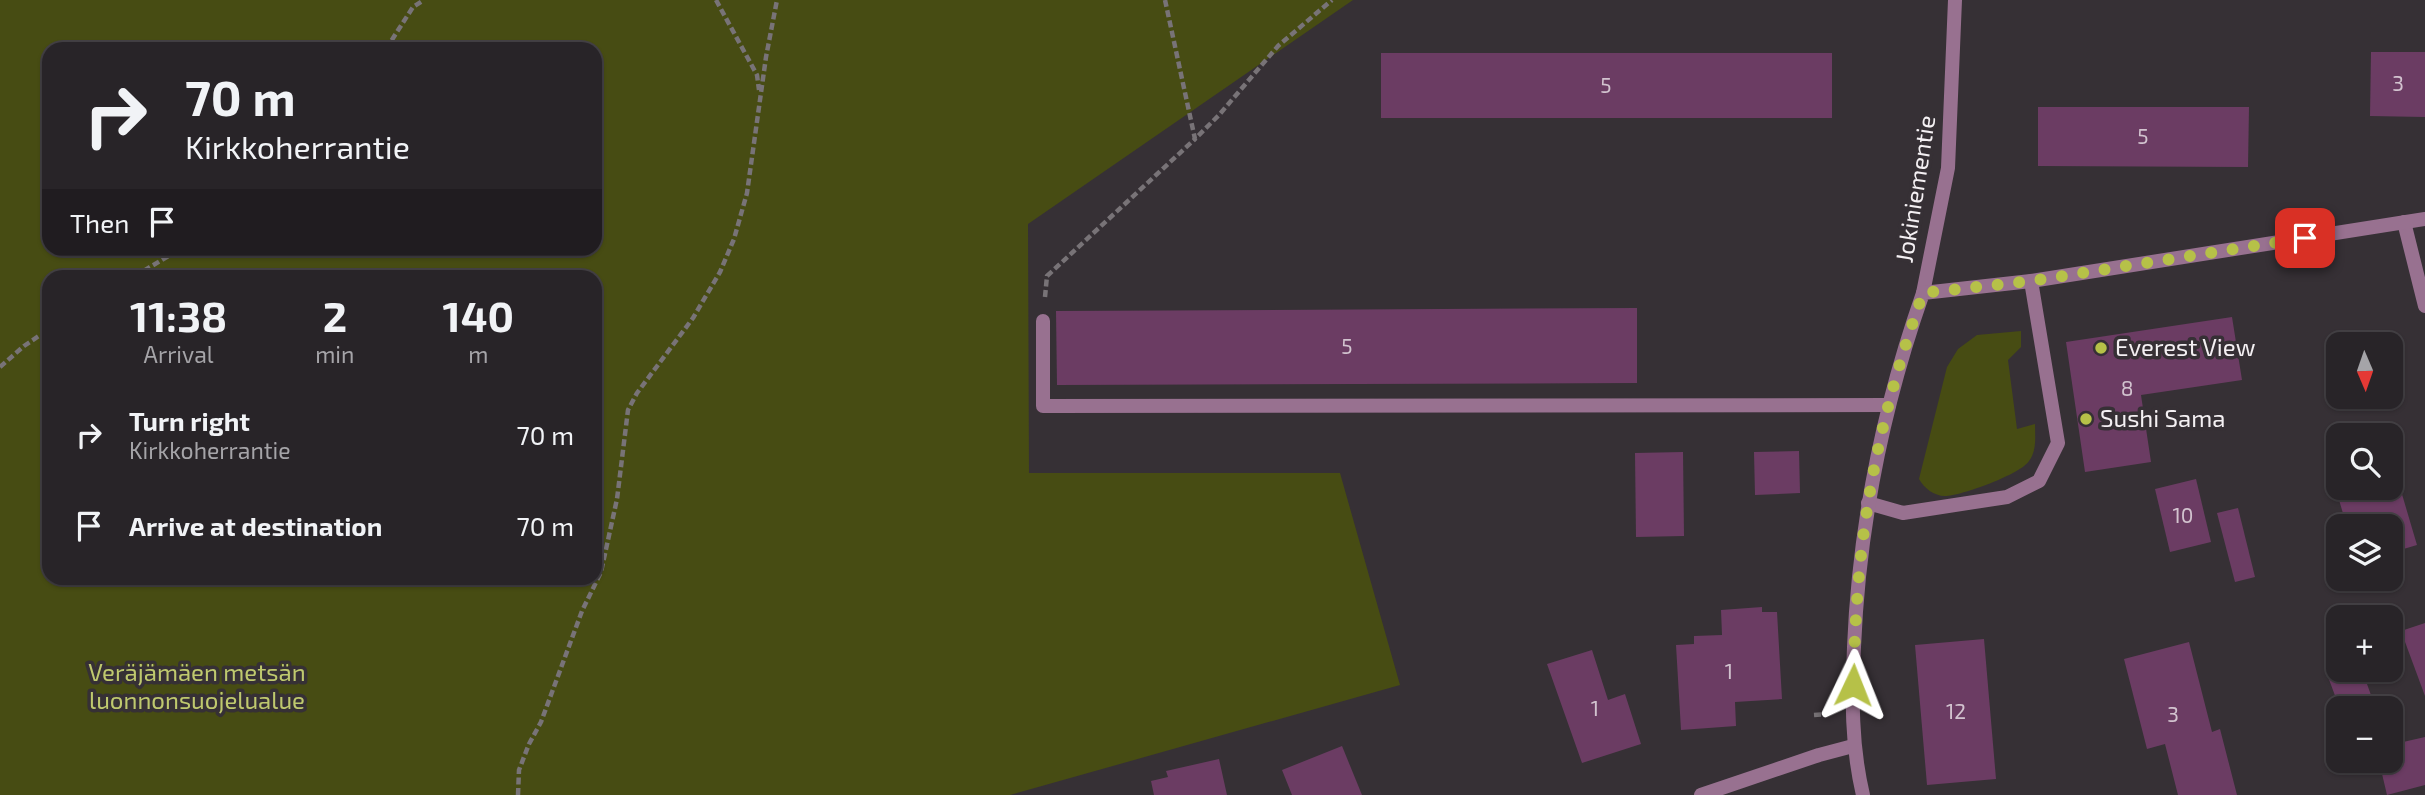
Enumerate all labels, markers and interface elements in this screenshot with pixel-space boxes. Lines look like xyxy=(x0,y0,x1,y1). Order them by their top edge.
text: 70 m xyxy=(185,67,296,126)
icon: right xyxy=(70,70,161,161)
house number: 3 xyxy=(2392,70,2404,95)
house number: 5 xyxy=(1600,72,1612,97)
street label: Jokiniementie xyxy=(1889,113,1940,264)
house number: 5 xyxy=(2137,123,2149,148)
text: Kirkkoherrantie xyxy=(185,127,410,165)
icon: arrive xyxy=(143,203,181,241)
text: Then xyxy=(70,207,129,238)
pin xyxy=(2275,208,2335,268)
icon: arrive xyxy=(2286,219,2324,257)
text: 11:38 xyxy=(130,290,227,340)
text: 2 xyxy=(323,290,347,340)
text: 140 xyxy=(443,290,514,340)
place label: Everest View xyxy=(2115,332,2256,361)
north arrow xyxy=(2326,332,2403,410)
map controls xyxy=(2326,332,2403,773)
house number: 5 xyxy=(1341,333,1353,358)
text: Arrival xyxy=(144,340,214,368)
text: min xyxy=(315,340,354,368)
text: m xyxy=(468,340,488,368)
marker: Everest View xyxy=(2093,340,2109,356)
house number: 8 xyxy=(2121,375,2133,400)
place label: Sushi Sama xyxy=(2100,403,2225,432)
text: Turn right xyxy=(129,405,250,436)
marker: Sushi Sama xyxy=(2078,411,2094,427)
icon: right xyxy=(70,416,108,454)
text: 70 m xyxy=(516,419,574,450)
button: search xyxy=(2326,423,2403,500)
text: Kirkkoherrantie xyxy=(129,436,291,464)
house number: 10 xyxy=(2172,502,2194,527)
icon: arrive xyxy=(70,507,108,545)
text: Arrive at destination xyxy=(129,510,382,541)
text: 70 m xyxy=(516,510,574,541)
button: layers xyxy=(2326,514,2403,591)
button: + xyxy=(2326,605,2403,682)
position arrow xyxy=(1816,648,1890,722)
park label: Veräjämäen metsän luonnonsuojelualue xyxy=(88,657,306,714)
house number: 1 xyxy=(1725,658,1733,683)
house number: 1 xyxy=(1591,695,1599,720)
button: − xyxy=(2326,696,2403,773)
house number: 12 xyxy=(1946,698,1966,723)
house number: 3 xyxy=(2167,701,2179,726)

